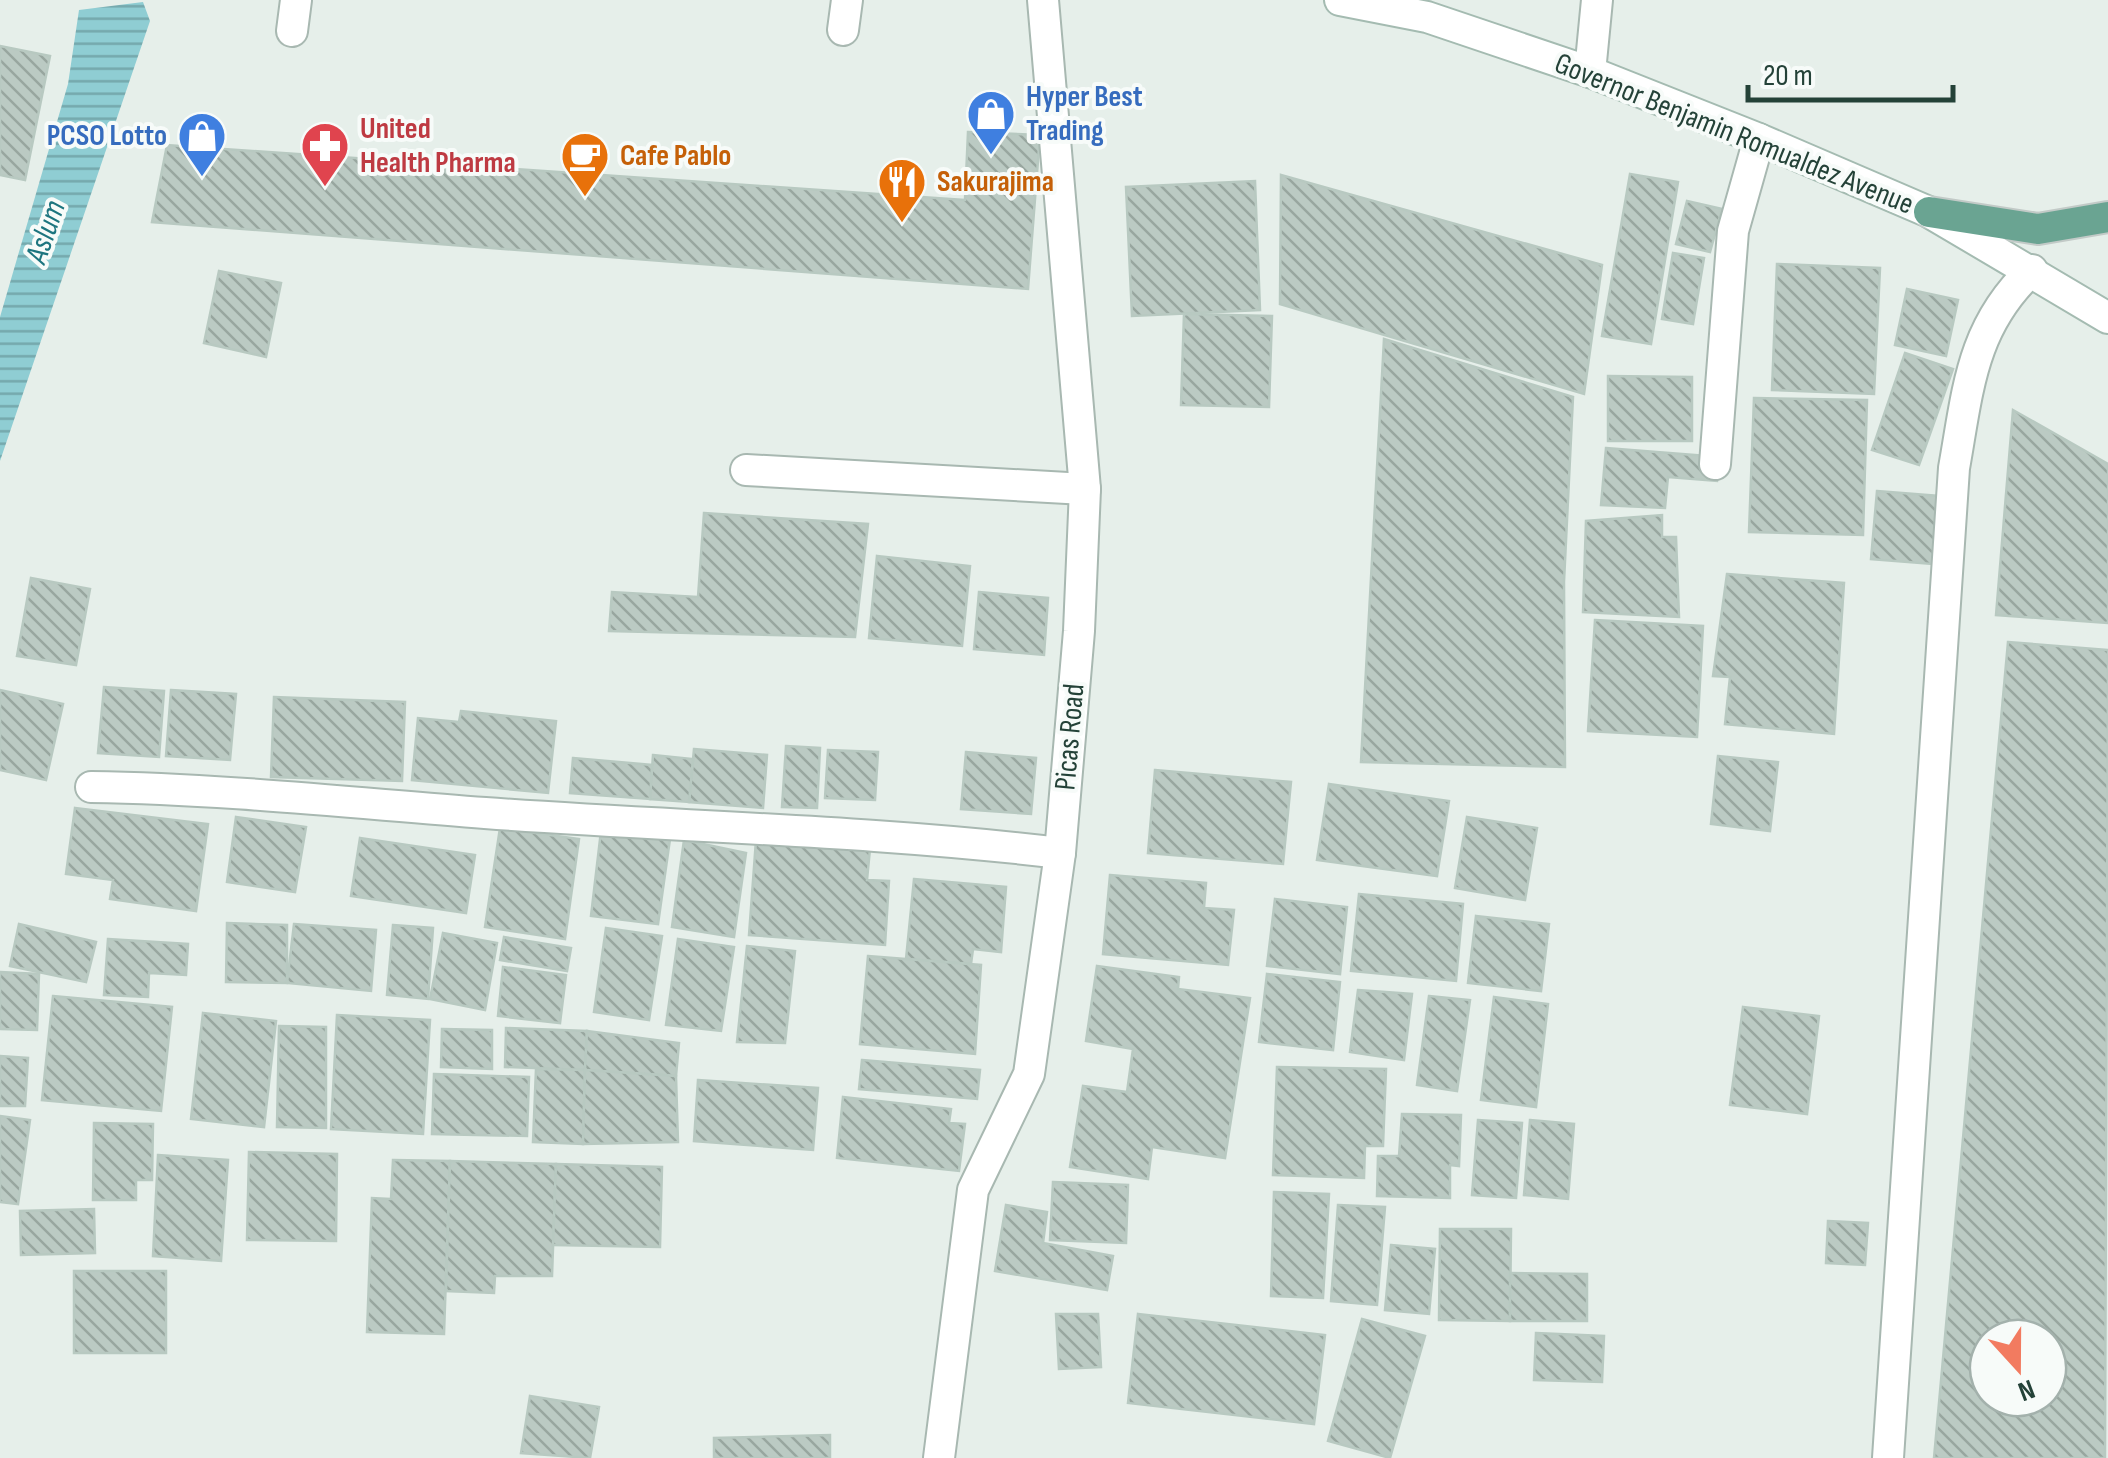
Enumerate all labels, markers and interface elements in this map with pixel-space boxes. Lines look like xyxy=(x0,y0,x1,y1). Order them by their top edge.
scale bar xyxy=(1748,40,1953,102)
street label: Governor Benjamin Romualdez Avenue xyxy=(1549,45,1919,223)
text: 20 m xyxy=(1763,58,1813,94)
place label: Hyper Best Trading xyxy=(1026,79,1143,149)
shop icon: Hyper Best Trading xyxy=(965,88,1017,156)
shop icon: PCSO Lotto xyxy=(176,110,228,178)
place label: United Health Pharma xyxy=(360,111,516,181)
place label: PCSO Lotto xyxy=(47,118,167,154)
pharmacy icon: United Health Pharma xyxy=(299,120,351,188)
cafe icon: Cafe Pablo xyxy=(559,130,611,198)
place label: Cafe Pablo xyxy=(620,138,731,174)
restaurant icon: Sakurajima xyxy=(876,156,928,224)
place label: Sakurajima xyxy=(937,164,1054,200)
water label: Aslum xyxy=(17,195,75,270)
street label: Picas Road xyxy=(1047,682,1093,792)
north arrow xyxy=(1968,1318,2068,1418)
text: N xyxy=(2014,1372,2039,1408)

